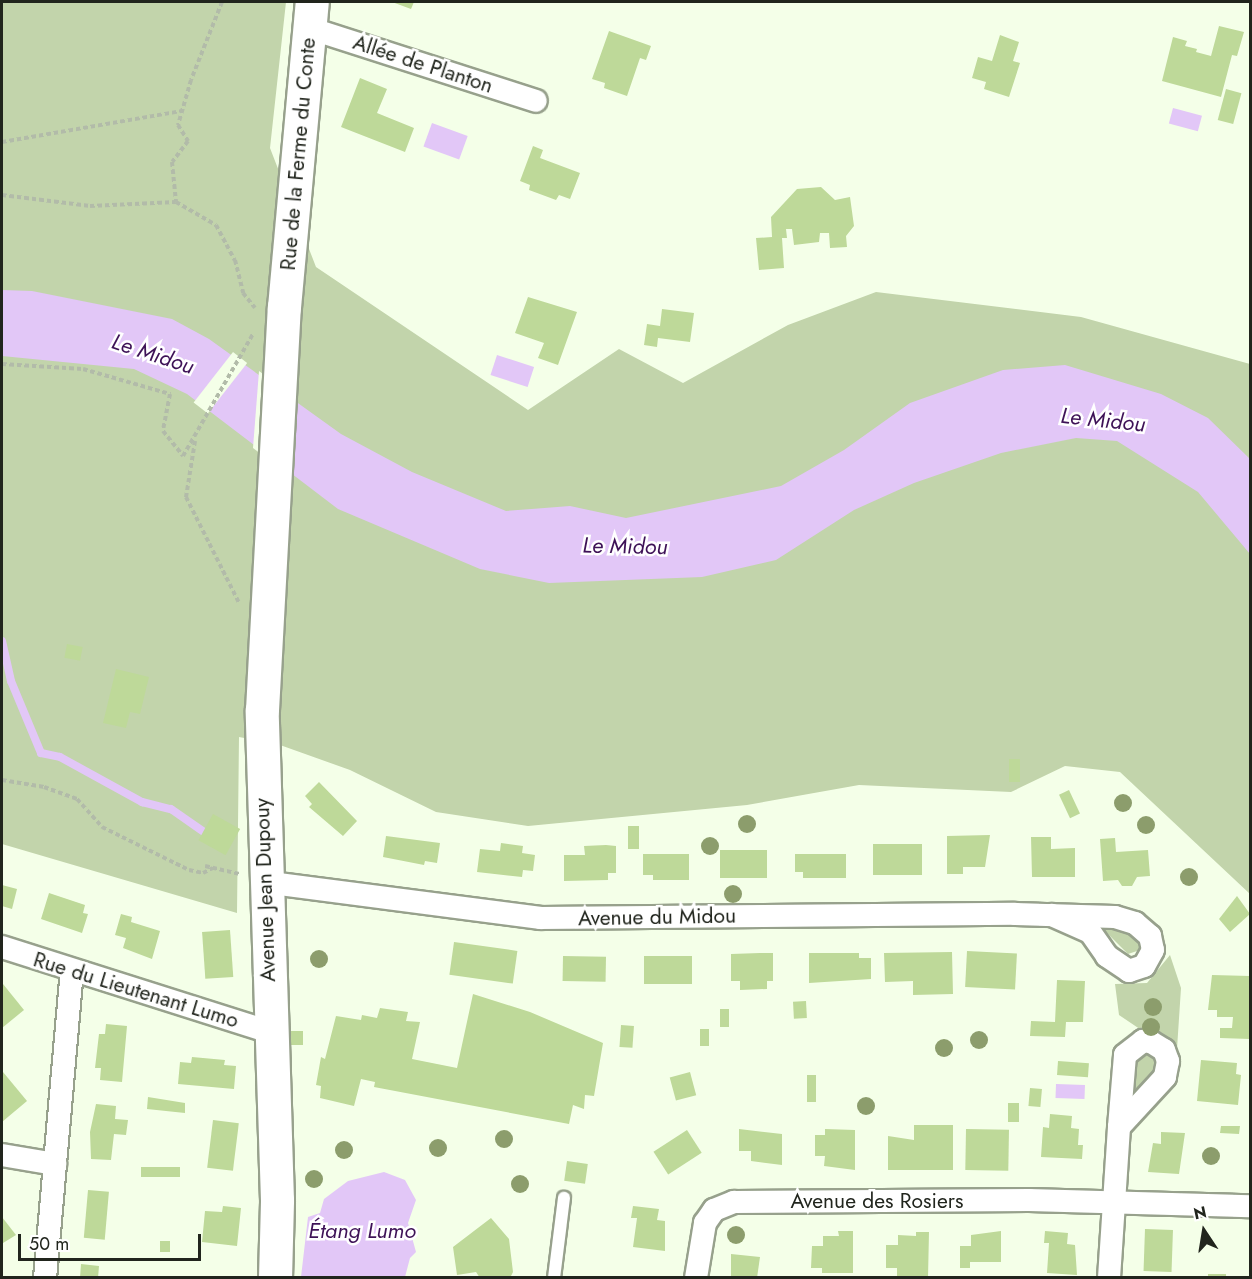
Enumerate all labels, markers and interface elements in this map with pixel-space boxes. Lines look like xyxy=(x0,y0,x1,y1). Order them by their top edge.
street label: Allée de Planton xyxy=(350,30,496,98)
street label: Rue de la Ferme du Conte xyxy=(275,37,321,271)
water label: Le Midou xyxy=(108,328,198,380)
water label: Le Midou xyxy=(1059,402,1147,438)
water label: Le Midou xyxy=(582,532,668,560)
street label: Avenue Jean Dupouy xyxy=(249,798,281,982)
street label: Avenue du Midou xyxy=(578,903,736,931)
street label: Rue du Lieutenant Lumo xyxy=(30,947,242,1033)
street label: Avenue des Rosiers xyxy=(791,1188,963,1214)
text: N xyxy=(1192,1200,1209,1225)
north arrow xyxy=(1174,1201,1234,1261)
water label: Étang Lumo xyxy=(308,1218,416,1244)
scale bar xyxy=(21,1222,204,1260)
text: 50 m xyxy=(29,1231,69,1257)

